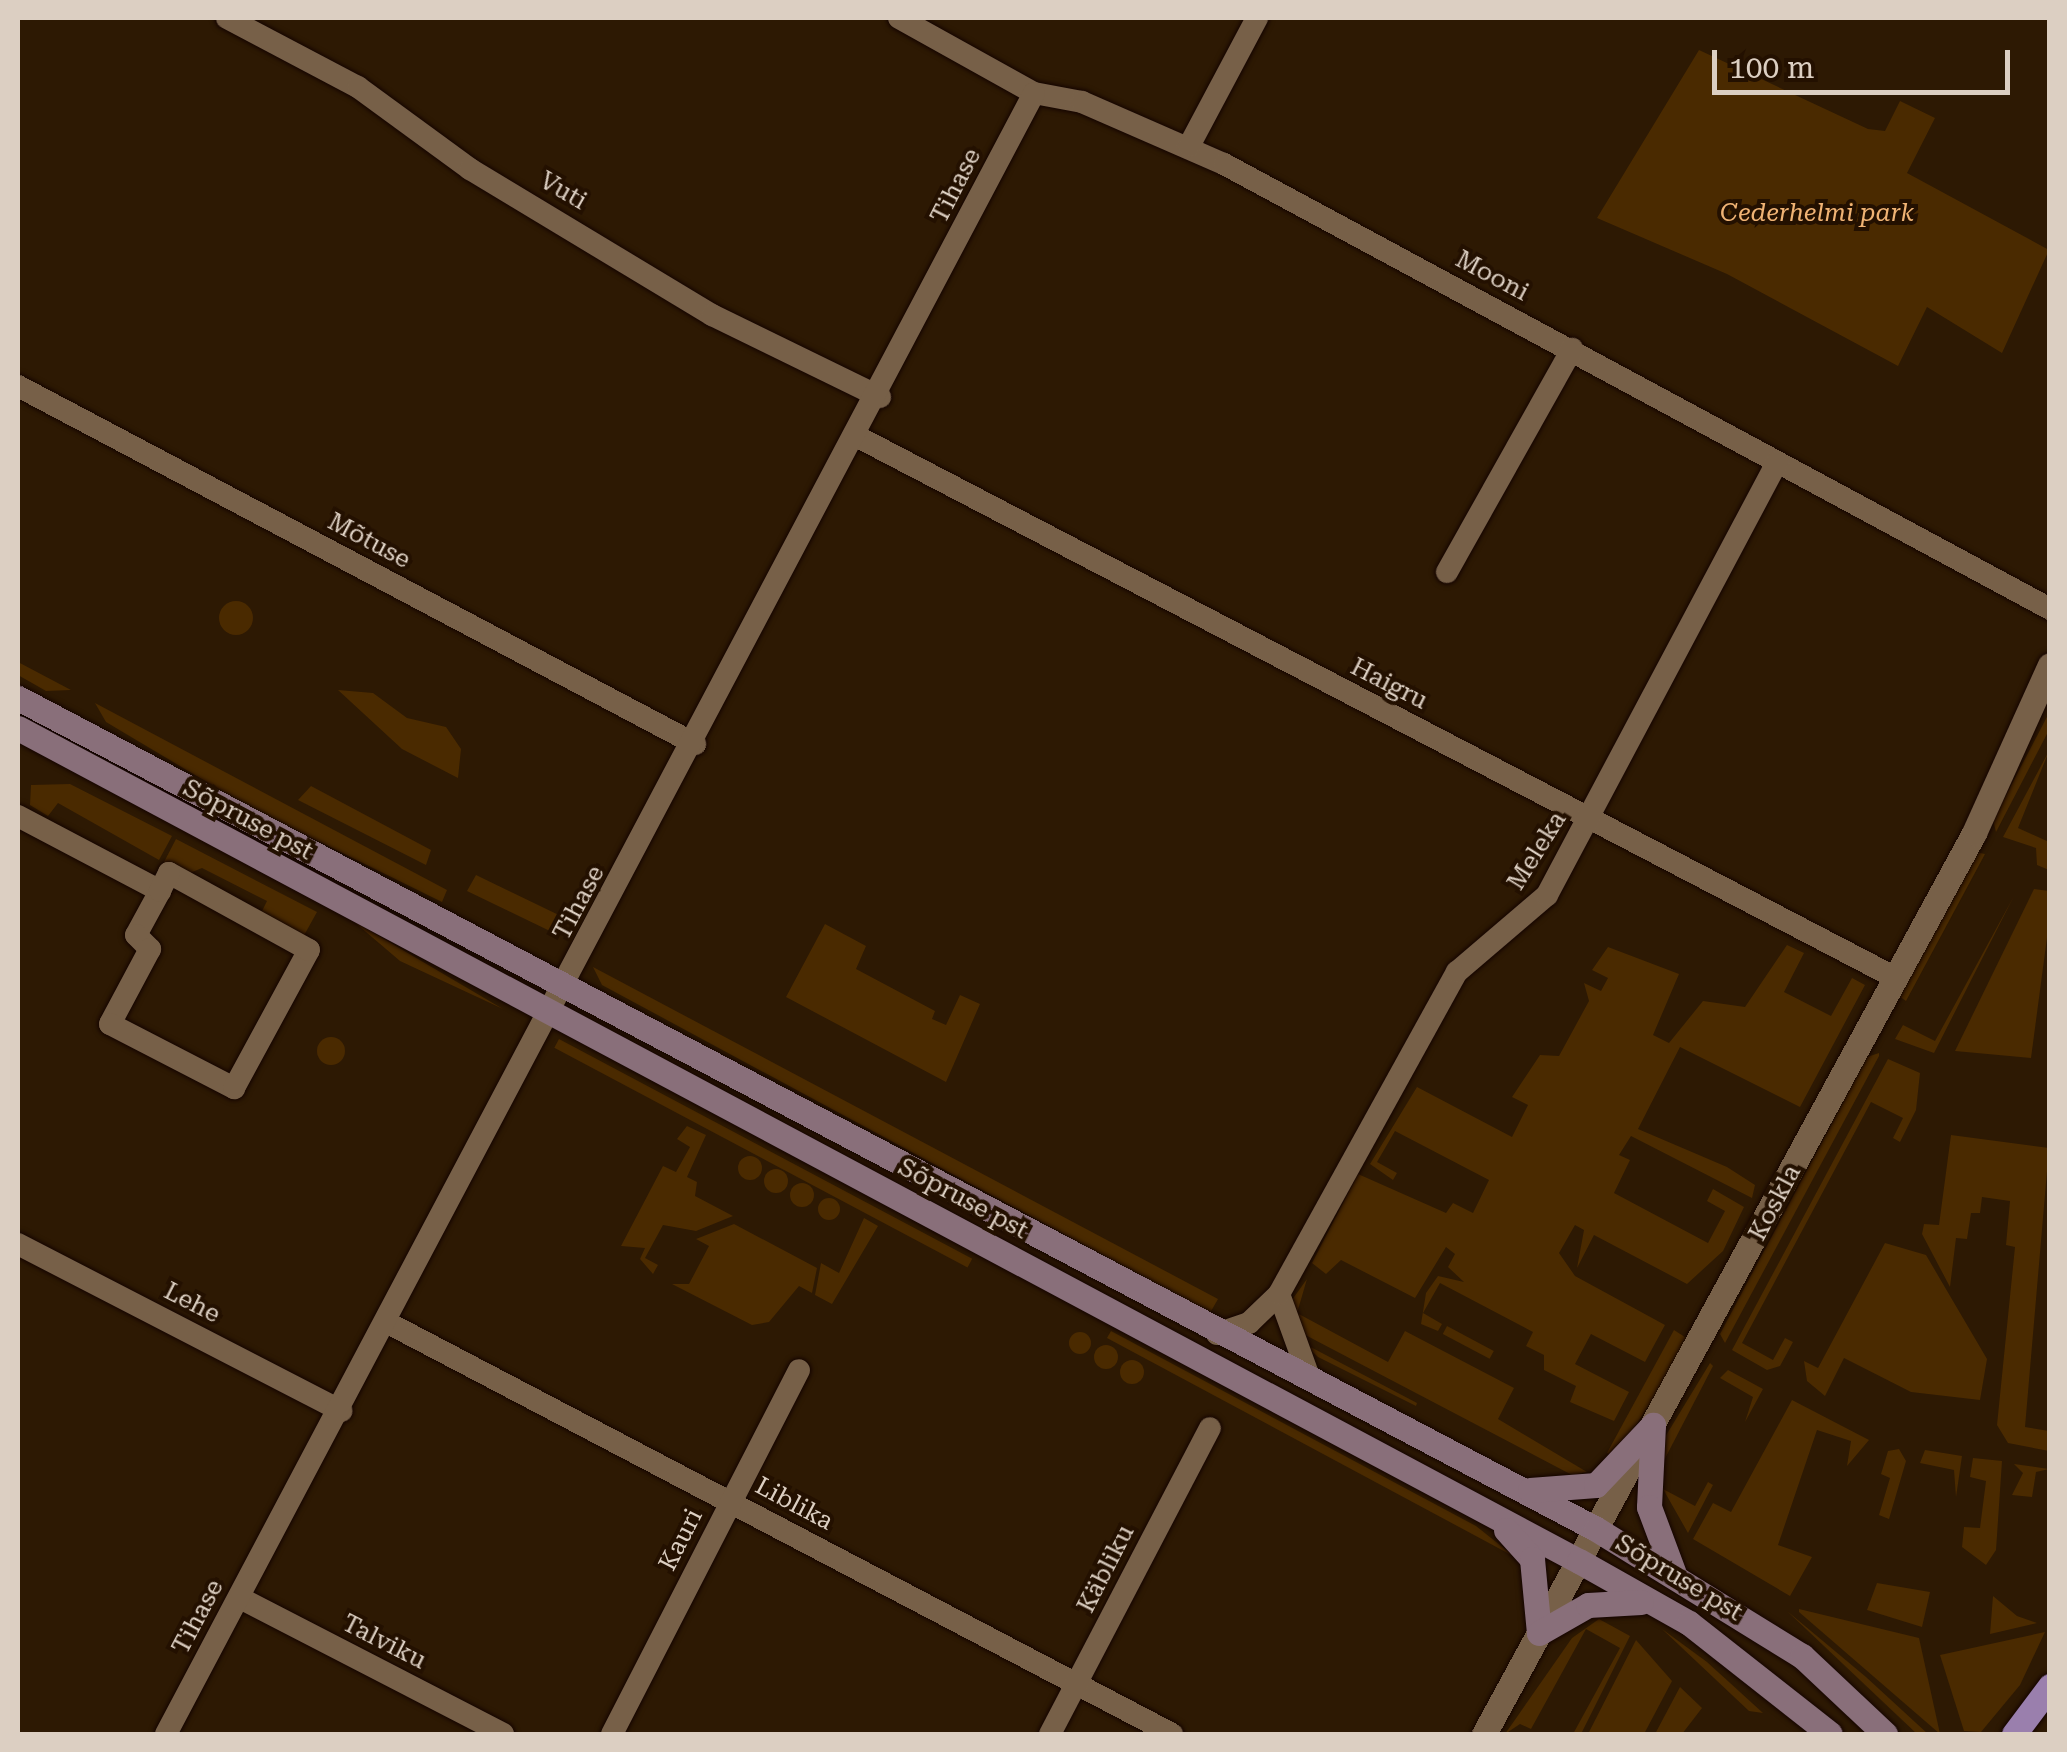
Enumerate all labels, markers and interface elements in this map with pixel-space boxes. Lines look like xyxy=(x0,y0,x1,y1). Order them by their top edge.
scale bar xyxy=(1717,30,2014,92)
text: 100 m xyxy=(1729,50,1814,85)
street label: Tihase xyxy=(925,144,987,228)
street label: Vuti xyxy=(534,166,592,216)
park label: Cederhelmi park xyxy=(1720,198,1914,228)
street label: Mooni xyxy=(1450,244,1534,308)
street label: Mõtuse xyxy=(323,507,415,575)
street label: Haigru xyxy=(1346,652,1432,716)
street label: Sõpruse pst xyxy=(178,773,318,867)
street label: Meleka xyxy=(1501,806,1573,896)
street label: Tihase xyxy=(547,861,611,945)
street label: Sõpruse pst xyxy=(893,1152,1033,1246)
street label: Koskla xyxy=(1743,1160,1807,1246)
street label: Lehe xyxy=(159,1276,225,1330)
street label: Liblika xyxy=(750,1471,838,1537)
street label: Kauri xyxy=(653,1504,709,1576)
street label: Käbliku xyxy=(1071,1520,1141,1618)
street label: Sõpruse pst xyxy=(1610,1528,1748,1628)
street label: Tihase xyxy=(166,1575,230,1659)
street label: Talviku xyxy=(337,1608,431,1676)

